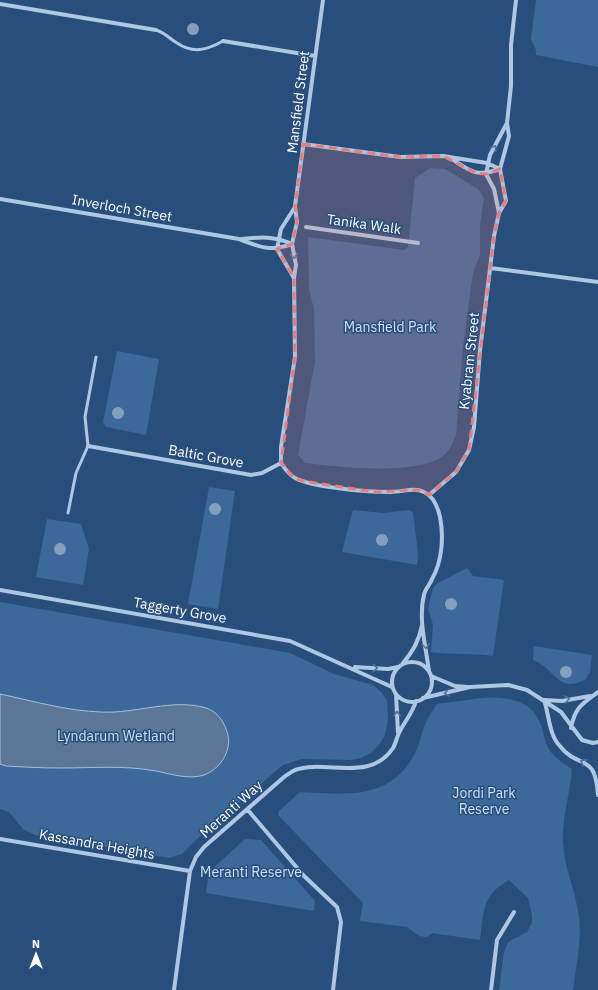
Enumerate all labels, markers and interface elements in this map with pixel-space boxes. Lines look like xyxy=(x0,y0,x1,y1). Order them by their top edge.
street label: Mansfield Street xyxy=(283,50,313,154)
one-way arrow xyxy=(490,145,497,152)
street label: Inverloch Street xyxy=(71,190,174,226)
street label: Tanika Walk xyxy=(326,210,403,238)
one-way arrow xyxy=(290,253,298,259)
street label: Kyabram Street xyxy=(455,311,483,410)
park label: Mansfield Park xyxy=(344,318,437,336)
street label: Baltic Grove xyxy=(167,441,245,472)
street label: Taggerty Grove xyxy=(132,593,228,627)
one-way arrow xyxy=(421,643,430,649)
one-way arrow xyxy=(372,664,378,673)
one-way arrow xyxy=(444,688,450,697)
one-way arrow xyxy=(564,696,570,704)
one-way arrow xyxy=(393,711,401,717)
park label: Lyndarum Wetland xyxy=(57,727,175,745)
one-way arrow xyxy=(580,760,587,767)
street label: Meranti Way xyxy=(196,776,266,842)
park label: Jordi Park Reserve xyxy=(452,784,516,818)
street label: Kassandra Heights xyxy=(38,825,156,863)
park label: Meranti Reserve xyxy=(200,863,302,881)
north arrow xyxy=(16,934,56,974)
text: N xyxy=(32,937,40,951)

